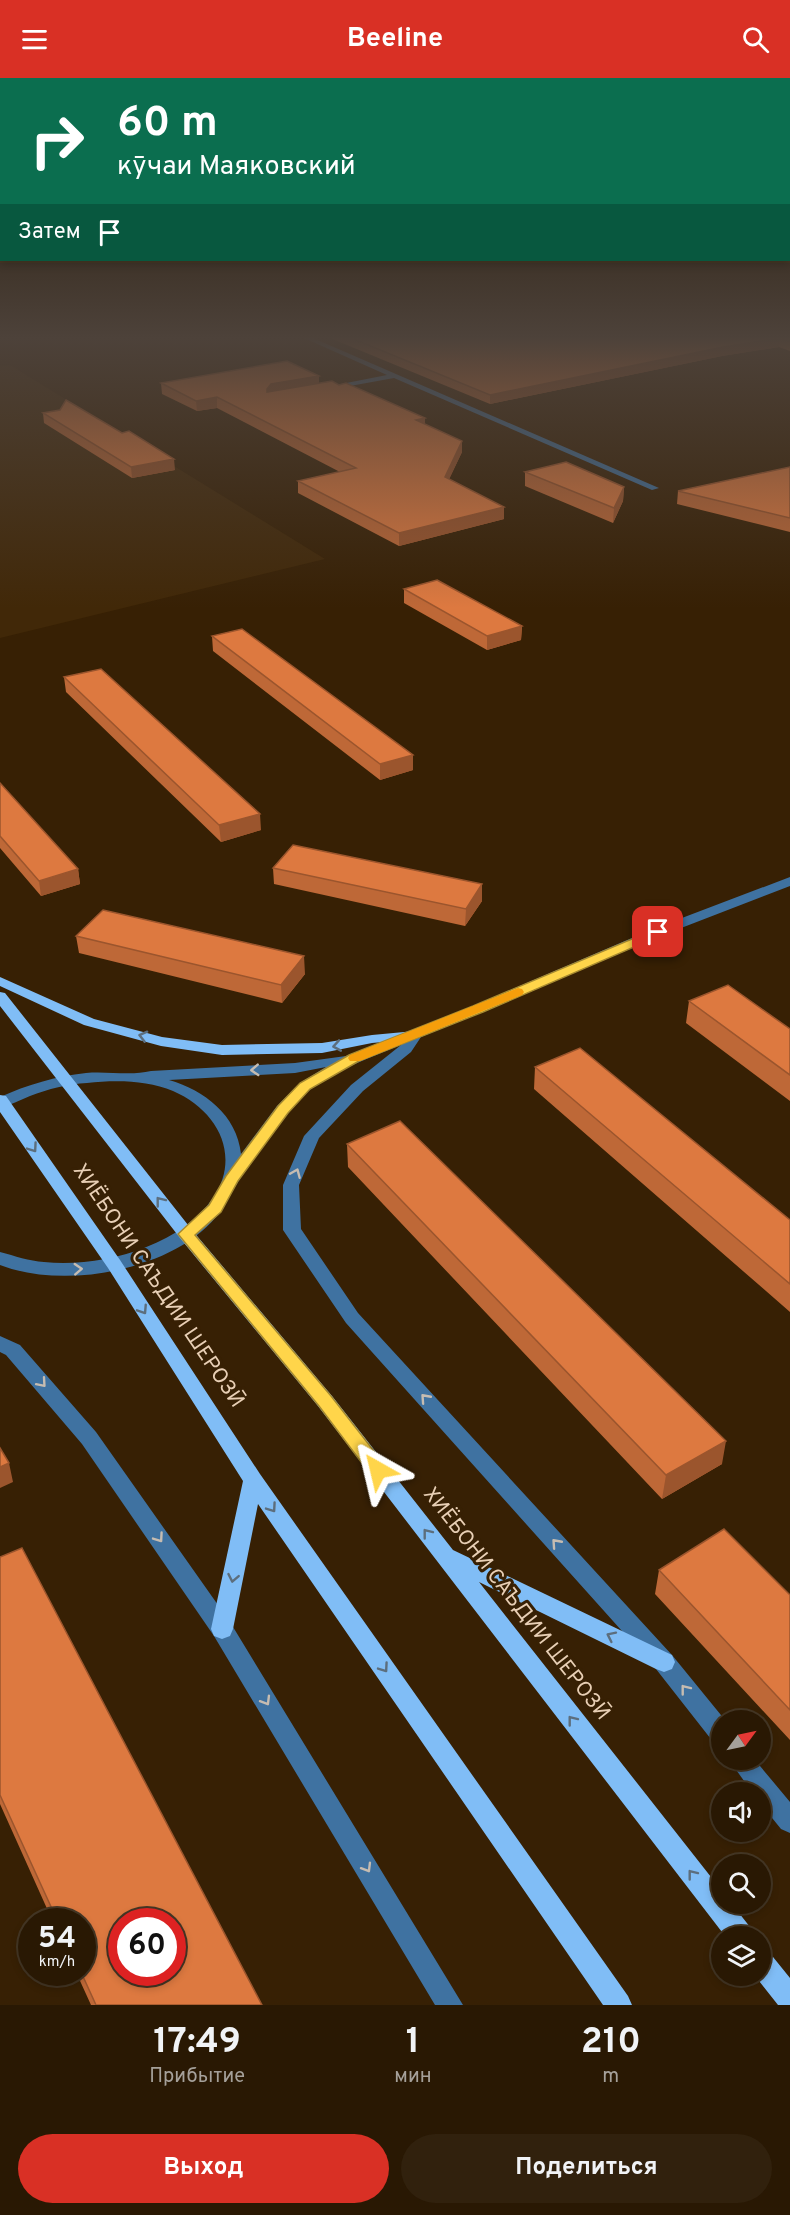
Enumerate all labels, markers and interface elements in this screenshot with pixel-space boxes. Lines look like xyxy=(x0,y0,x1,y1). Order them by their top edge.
text: Beeline xyxy=(347,22,443,56)
icon: menu xyxy=(18,23,51,56)
icon: search xyxy=(739,23,772,56)
text: 60 m xyxy=(117,98,218,151)
icon: right xyxy=(18,102,96,180)
text: кӯчаи Маяковский xyxy=(117,150,356,184)
icon: arrive xyxy=(93,216,126,249)
text: Затем xyxy=(18,219,81,246)
pin xyxy=(632,906,683,957)
icon: arrive xyxy=(641,915,674,948)
one-way arrow xyxy=(139,1031,149,1043)
one-way arrow xyxy=(332,1039,342,1052)
one-way arrow xyxy=(250,1064,259,1077)
one-way arrow xyxy=(26,1142,37,1153)
street label: ХИЁБОНИ САЪДИИ ШЕРОЗӢ xyxy=(66,1159,250,1413)
one-way arrow xyxy=(289,1168,301,1179)
one-way arrow xyxy=(157,1197,168,1208)
one-way arrow xyxy=(73,1262,82,1275)
one-way arrow xyxy=(136,1303,147,1314)
one-way arrow xyxy=(35,1376,46,1387)
one-way arrow xyxy=(421,1395,432,1405)
position arrow xyxy=(346,1438,410,1502)
street label: ХИЁБОНИ САЪДИИ ШЕРОЗӢ xyxy=(416,1482,616,1726)
one-way arrow xyxy=(265,1501,276,1512)
one-way arrow xyxy=(423,1529,434,1540)
one-way arrow xyxy=(152,1532,163,1543)
one-way arrow xyxy=(552,1539,563,1550)
one-way arrow xyxy=(227,1573,240,1583)
one-way arrow xyxy=(606,1632,617,1644)
one-way arrow xyxy=(377,1661,388,1672)
one-way arrow xyxy=(682,1685,693,1696)
one-way arrow xyxy=(259,1695,271,1705)
north arrow xyxy=(711,1710,771,1770)
map controls xyxy=(711,1710,771,1986)
one-way arrow xyxy=(569,1716,580,1727)
button: sound xyxy=(711,1782,771,1842)
button: search xyxy=(711,1854,771,1914)
one-way arrow xyxy=(360,1862,372,1872)
one-way arrow xyxy=(689,1870,700,1881)
speed limit sign: 60 xyxy=(108,1908,186,1986)
text: 54 xyxy=(38,1921,76,1958)
button: layers xyxy=(711,1926,771,1986)
text: km/h xyxy=(39,1953,75,1972)
text: 17:49 xyxy=(153,2020,241,2066)
text: 1 xyxy=(406,2020,420,2066)
text: 210 xyxy=(581,2020,641,2066)
text: Прибытие xyxy=(149,2064,245,2090)
text: мин xyxy=(394,2064,432,2090)
text: m xyxy=(602,2064,619,2090)
button: Выход xyxy=(18,2134,389,2203)
button: Поделиться xyxy=(401,2134,772,2203)

